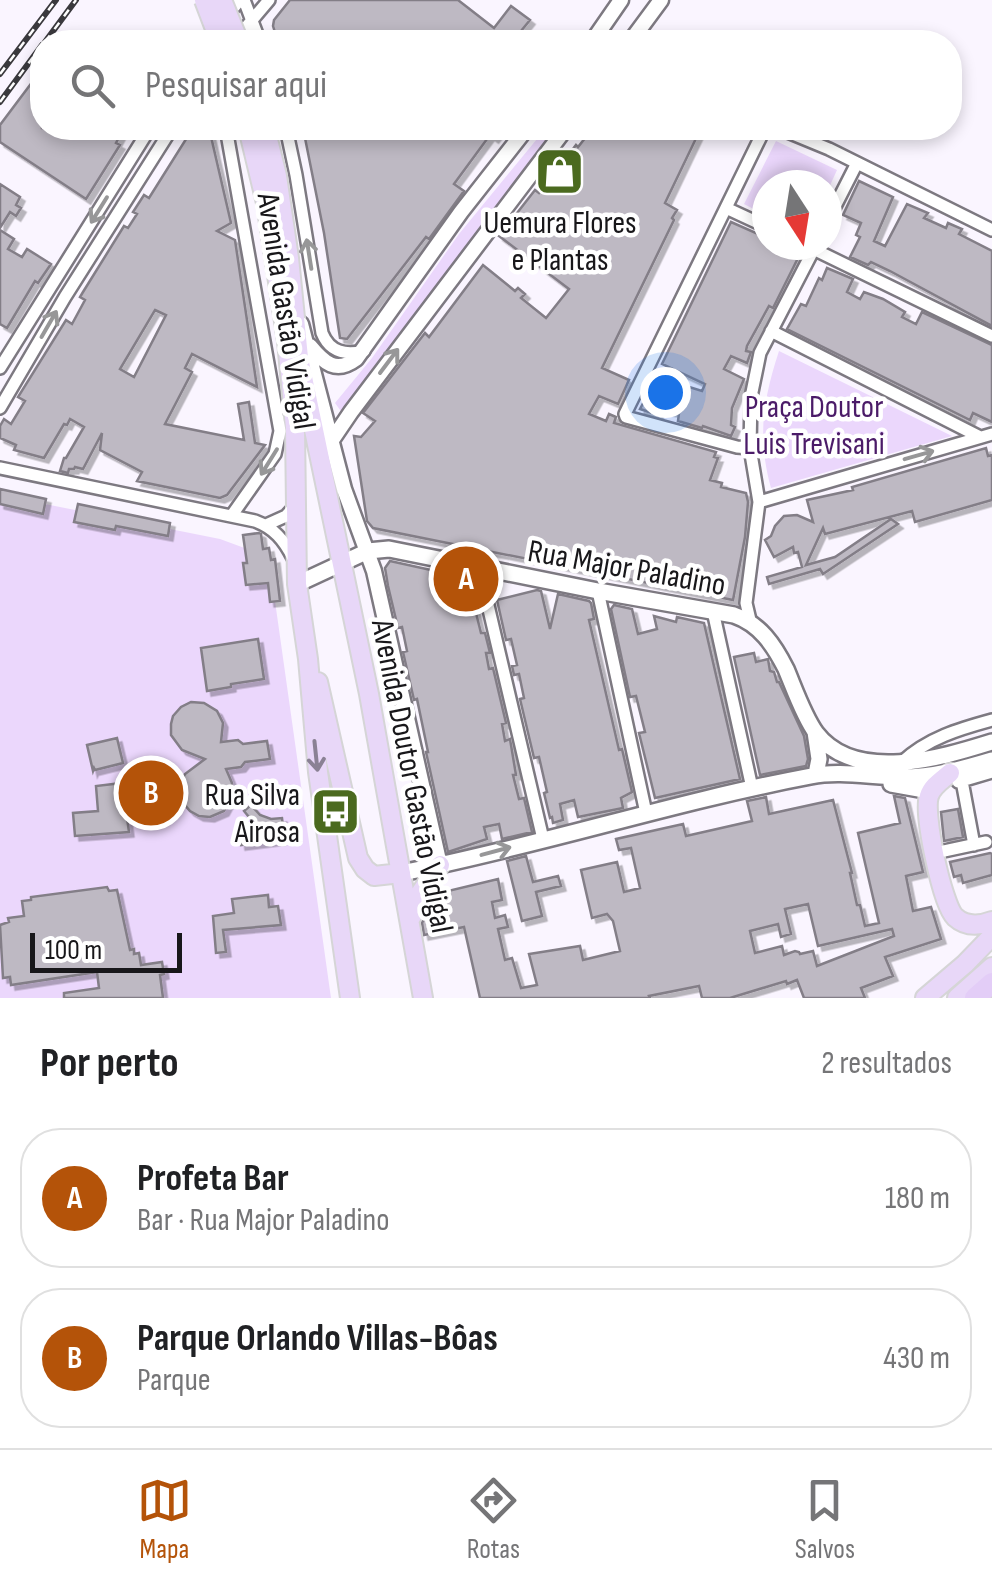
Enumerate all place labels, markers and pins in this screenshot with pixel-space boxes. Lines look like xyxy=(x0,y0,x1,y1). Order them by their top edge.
shop icon: Uemura Flores e Plantas xyxy=(534,146,586,198)
place label: Uemura Flores e Plantas xyxy=(483,204,637,280)
pin: A xyxy=(434,542,498,616)
pin: B xyxy=(118,756,184,830)
place label: Rua Silva Airosa xyxy=(205,776,300,852)
bus stop icon: Rua Silva Airosa xyxy=(309,786,361,838)

